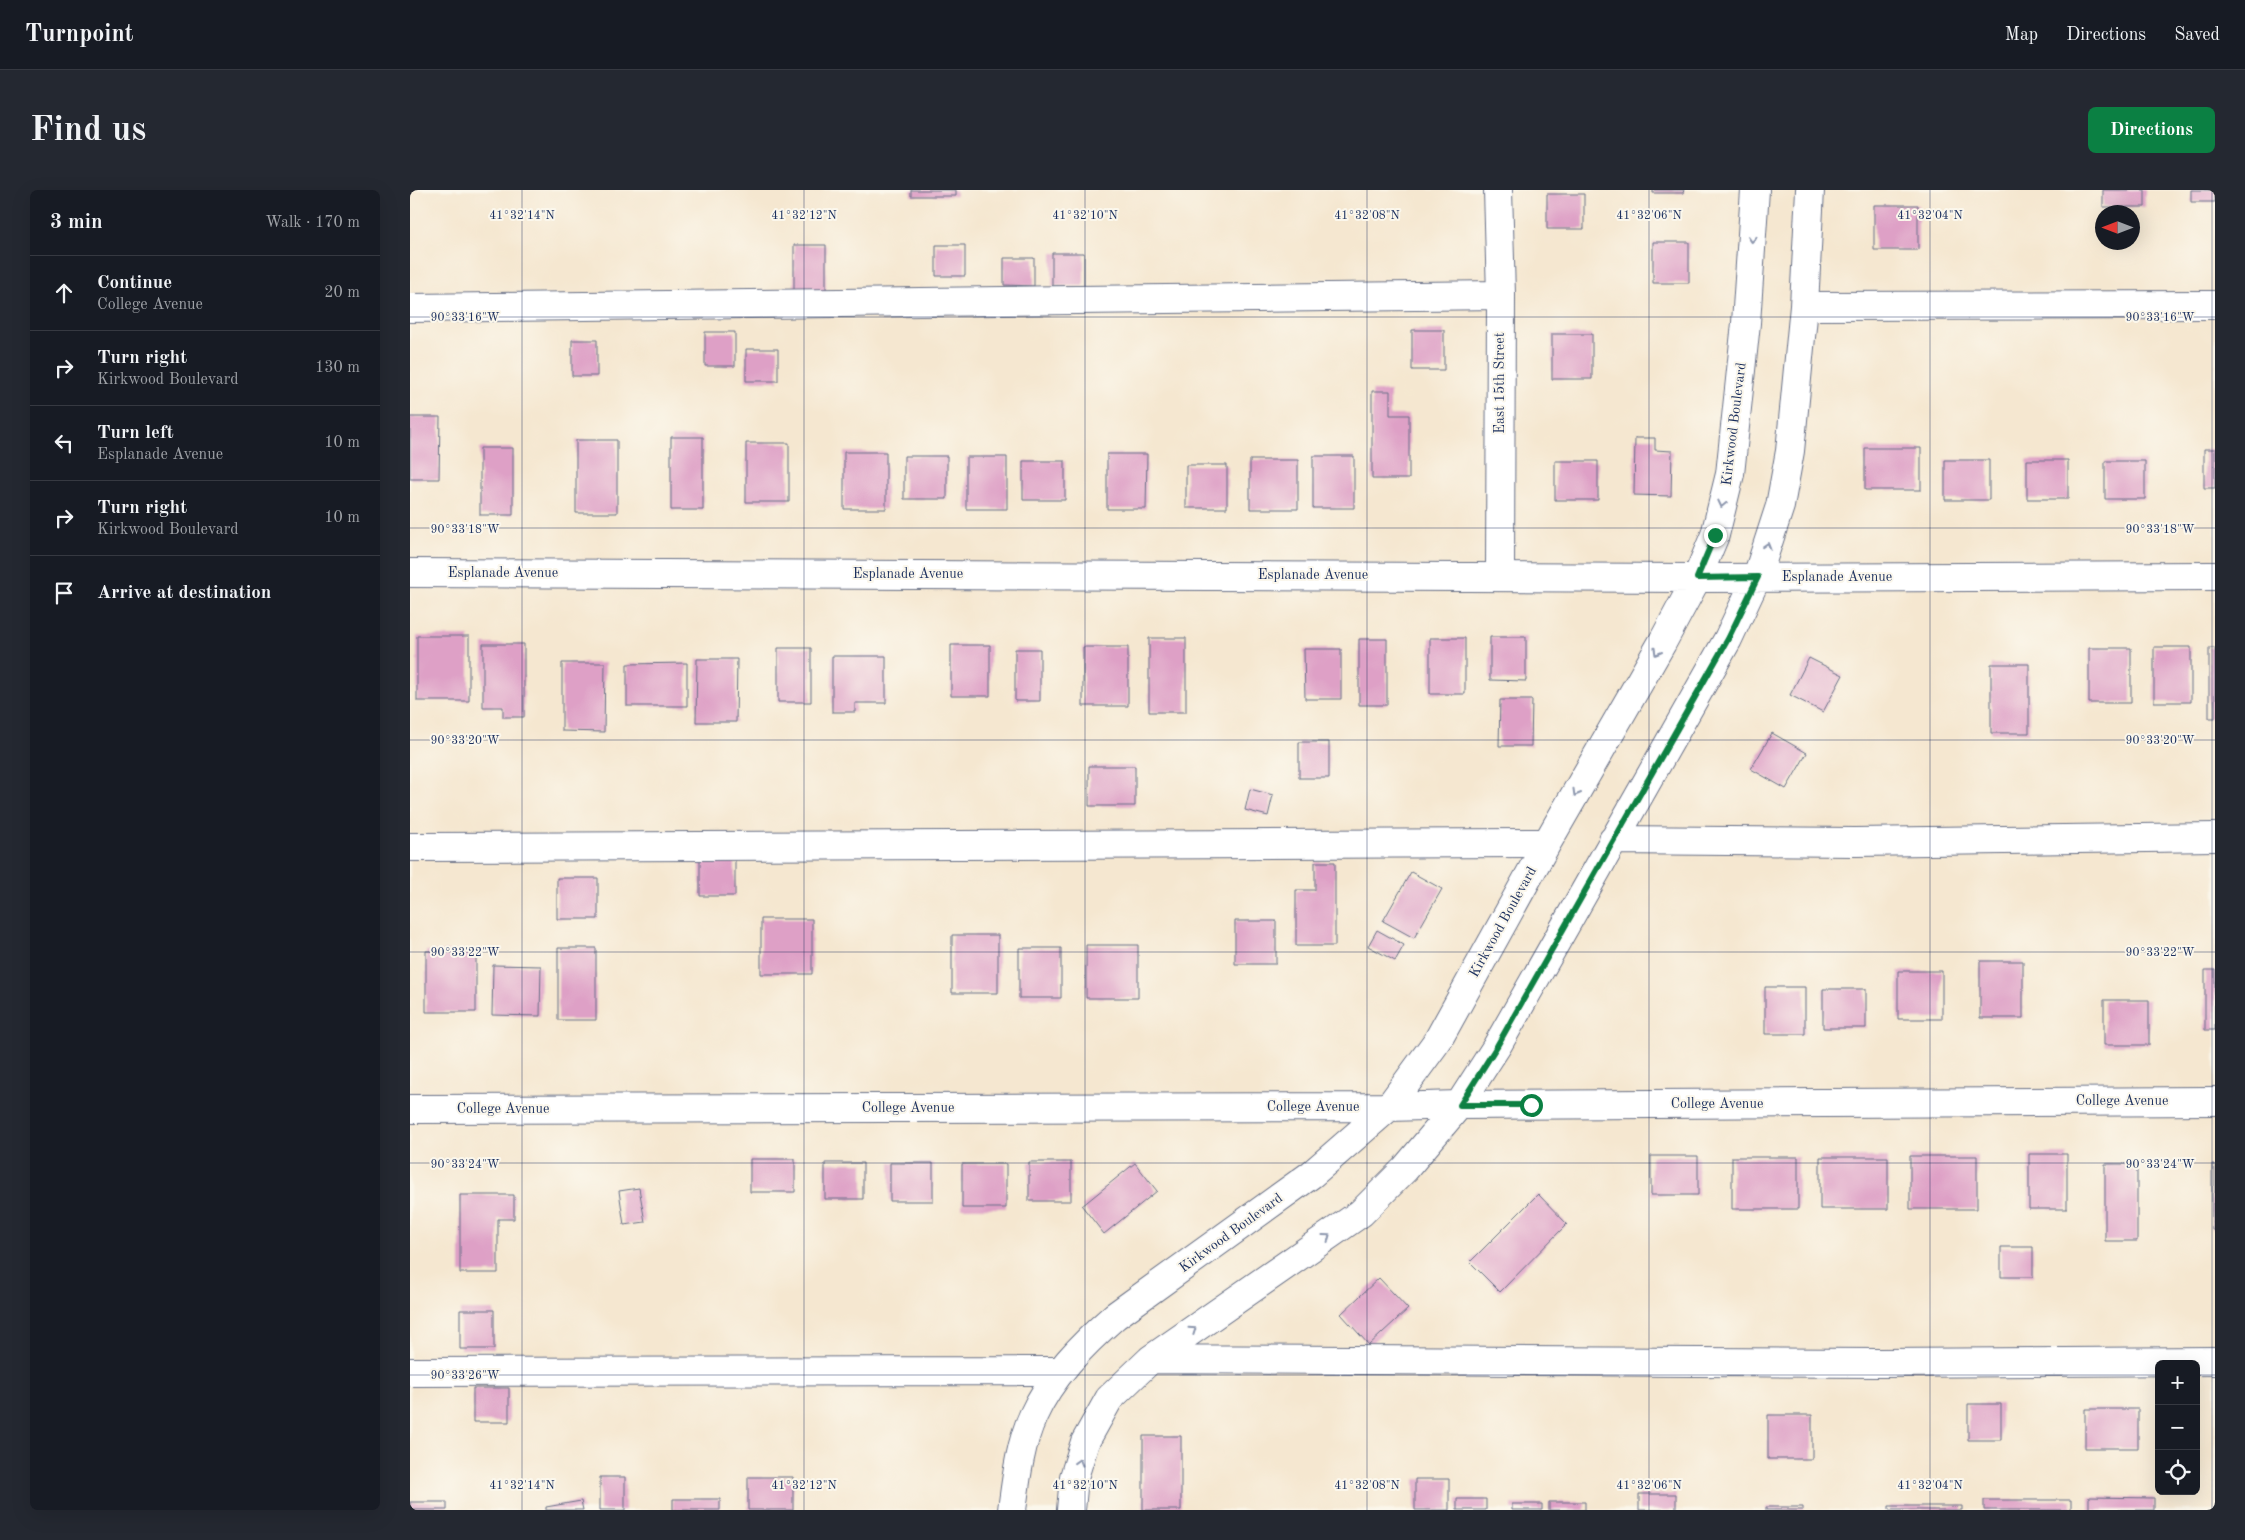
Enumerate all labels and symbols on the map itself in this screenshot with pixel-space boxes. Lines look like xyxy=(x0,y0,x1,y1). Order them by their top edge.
north arrow xyxy=(2095,205,2140,250)
text: 41°32'14"N xyxy=(489,210,555,222)
text: 41°32'12"N xyxy=(771,210,837,222)
text: 41°32'10"N xyxy=(1052,210,1118,222)
text: 41°32'08"N xyxy=(1334,210,1400,222)
text: 41°32'06"N xyxy=(1616,210,1682,222)
text: 41°32'04"N xyxy=(1897,210,1963,222)
one-way arrow xyxy=(1747,235,1758,243)
text: 90°33'16"W xyxy=(430,312,500,324)
text: 90°33'16"W xyxy=(2125,312,2195,324)
street label: East 15th Street xyxy=(1493,332,1507,434)
street label: Kirkwood Boulevard xyxy=(1720,362,1748,486)
one-way arrow xyxy=(1717,500,1728,509)
text: 90°33'18"W xyxy=(430,524,500,536)
route end xyxy=(1704,524,1727,547)
text: 90°33'18"W xyxy=(2125,524,2195,536)
one-way arrow xyxy=(1762,542,1772,550)
street label: Esplanade Avenue xyxy=(448,566,558,580)
street label: Esplanade Avenue xyxy=(853,567,963,581)
street label: Esplanade Avenue xyxy=(1258,568,1368,582)
street label: Esplanade Avenue xyxy=(1782,570,1892,584)
one-way arrow xyxy=(1653,647,1663,656)
text: 90°33'20"W xyxy=(430,735,500,747)
text: 90°33'20"W xyxy=(2125,735,2195,747)
one-way arrow xyxy=(1572,788,1582,797)
street label: Kirkwood Boulevard xyxy=(1467,864,1539,980)
text: 90°33'22"W xyxy=(430,947,500,959)
text: 90°33'22"W xyxy=(2125,947,2195,959)
route start xyxy=(1520,1094,1543,1117)
street label: College Avenue xyxy=(2076,1094,2168,1108)
street label: College Avenue xyxy=(1671,1097,1763,1111)
street label: College Avenue xyxy=(1267,1100,1359,1114)
street label: College Avenue xyxy=(862,1101,954,1115)
street label: College Avenue xyxy=(457,1102,549,1116)
text: 90°33'24"W xyxy=(430,1159,500,1171)
text: 90°33'24"W xyxy=(2125,1159,2195,1171)
street label: Kirkwood Boulevard xyxy=(1177,1191,1285,1275)
one-way arrow xyxy=(1321,1234,1331,1243)
one-way arrow xyxy=(1188,1327,1197,1336)
text: 90°33'26"W xyxy=(430,1370,500,1382)
one-way arrow xyxy=(1073,1458,1083,1467)
text: 41°32'14"N xyxy=(489,1480,555,1492)
text: 41°32'12"N xyxy=(771,1480,837,1492)
text: 41°32'10"N xyxy=(1052,1480,1118,1492)
text: 41°32'08"N xyxy=(1334,1480,1400,1492)
text: 41°32'06"N xyxy=(1616,1480,1682,1492)
text: 41°32'04"N xyxy=(1897,1480,1963,1492)

